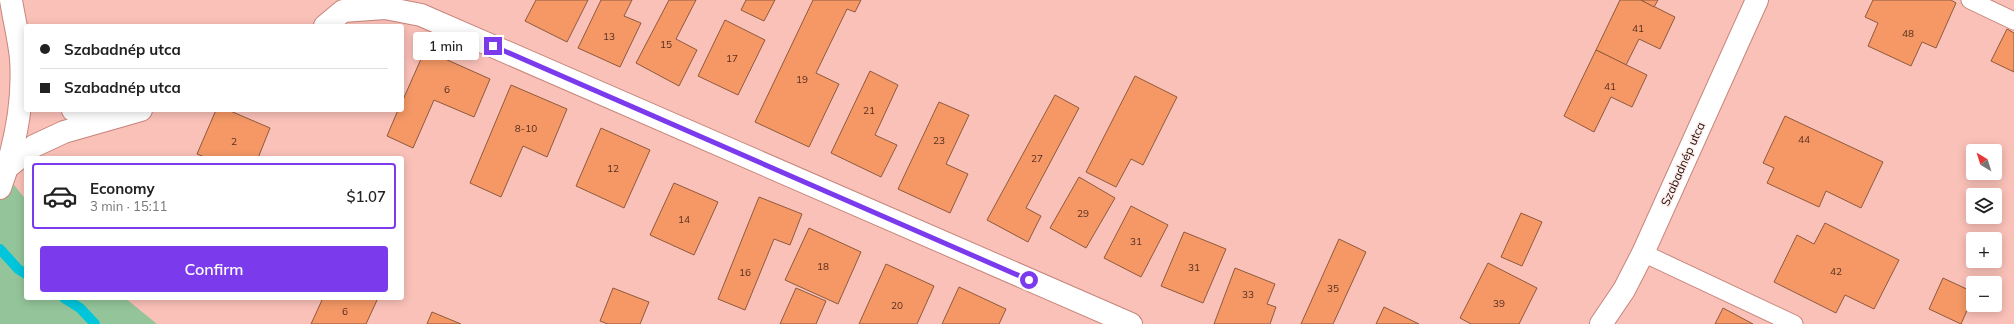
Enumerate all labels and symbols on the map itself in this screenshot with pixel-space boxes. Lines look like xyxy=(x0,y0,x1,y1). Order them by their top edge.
house number: 41 xyxy=(1632,22,1644,35)
house number: 48 xyxy=(1902,27,1914,40)
house number: 13 xyxy=(603,30,615,43)
callout: 1 min xyxy=(413,32,479,60)
route end xyxy=(484,37,502,55)
house number: 15 xyxy=(660,38,672,51)
house number: 17 xyxy=(726,52,738,65)
house number: 19 xyxy=(796,73,808,86)
house number: 41 xyxy=(1604,80,1616,93)
house number: 6 xyxy=(444,83,450,96)
house number: 21 xyxy=(863,104,875,117)
street label: Szabadnép utca xyxy=(1657,119,1708,208)
house number: 8-10 xyxy=(515,122,537,135)
house number: 44 xyxy=(1798,133,1810,146)
house number: 23 xyxy=(933,134,945,147)
house number: 2 xyxy=(231,135,237,148)
north arrow xyxy=(1966,144,2002,180)
house number: 27 xyxy=(1031,152,1043,165)
house number: 12 xyxy=(607,162,619,175)
house number: 29 xyxy=(1077,207,1089,220)
house number: 14 xyxy=(678,213,690,226)
house number: 31 xyxy=(1130,235,1142,248)
house number: 18 xyxy=(817,260,829,273)
house number: 31 xyxy=(1188,261,1200,274)
house number: 42 xyxy=(1830,265,1842,278)
house number: 16 xyxy=(739,266,751,279)
route start xyxy=(1020,271,1038,289)
house number: 35 xyxy=(1327,282,1339,295)
house number: 33 xyxy=(1242,288,1254,301)
house number: 39 xyxy=(1493,297,1505,310)
house number: 20 xyxy=(891,299,903,312)
house number: 6 xyxy=(342,305,348,318)

